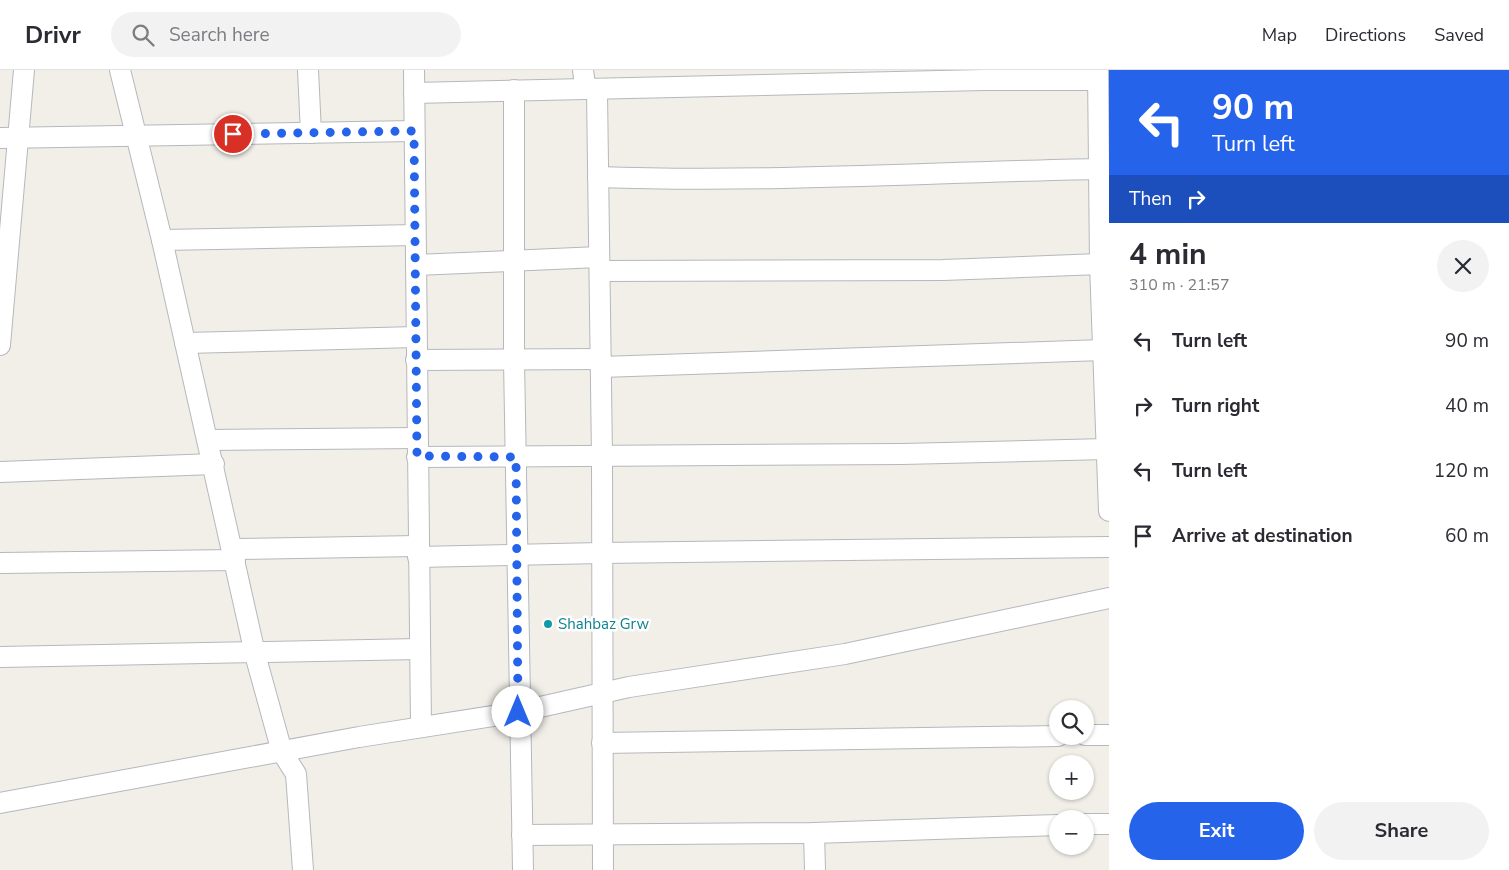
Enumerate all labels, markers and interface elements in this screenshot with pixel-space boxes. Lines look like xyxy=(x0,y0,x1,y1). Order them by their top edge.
search box xyxy=(111,12,461,57)
text: Drivr xyxy=(25,19,81,51)
icon: search xyxy=(129,21,157,49)
text: Search here xyxy=(169,22,270,48)
text: Map xyxy=(1262,23,1297,47)
text: Directions xyxy=(1325,23,1406,47)
text: Saved xyxy=(1434,23,1484,47)
text: 90 m xyxy=(1212,84,1294,131)
icon: left xyxy=(1129,90,1194,155)
pin xyxy=(212,113,254,155)
icon: arrive xyxy=(219,120,247,148)
text: Turn left xyxy=(1212,129,1295,159)
icon: right xyxy=(1182,185,1210,213)
text: Then xyxy=(1129,186,1172,212)
text: 4 min xyxy=(1129,234,1207,275)
button: close xyxy=(1437,240,1489,292)
text: 310 m · 21:57 xyxy=(1129,274,1230,296)
icon: left xyxy=(1129,327,1157,355)
text: Turn left xyxy=(1172,328,1247,354)
text: 90 m xyxy=(1445,328,1489,354)
icon: right xyxy=(1129,392,1157,420)
text: Turn right xyxy=(1172,393,1259,419)
text: 40 m xyxy=(1445,393,1489,419)
icon: left xyxy=(1129,457,1157,485)
text: Turn left xyxy=(1172,458,1247,484)
text: 120 m xyxy=(1434,458,1489,484)
icon: arrive xyxy=(1129,522,1157,550)
text: Arrive at destination xyxy=(1172,523,1353,549)
text: 60 m xyxy=(1445,523,1489,549)
place label: Shahbaz Grw xyxy=(558,614,649,634)
marker: Shahbaz Grw xyxy=(542,618,554,630)
position arrow xyxy=(491,685,543,737)
map controls xyxy=(1049,700,1094,855)
button: search xyxy=(1049,700,1094,745)
button: + xyxy=(1049,755,1094,800)
button: Exit xyxy=(1129,802,1304,860)
button: Share xyxy=(1314,802,1489,860)
button: − xyxy=(1049,810,1094,855)

